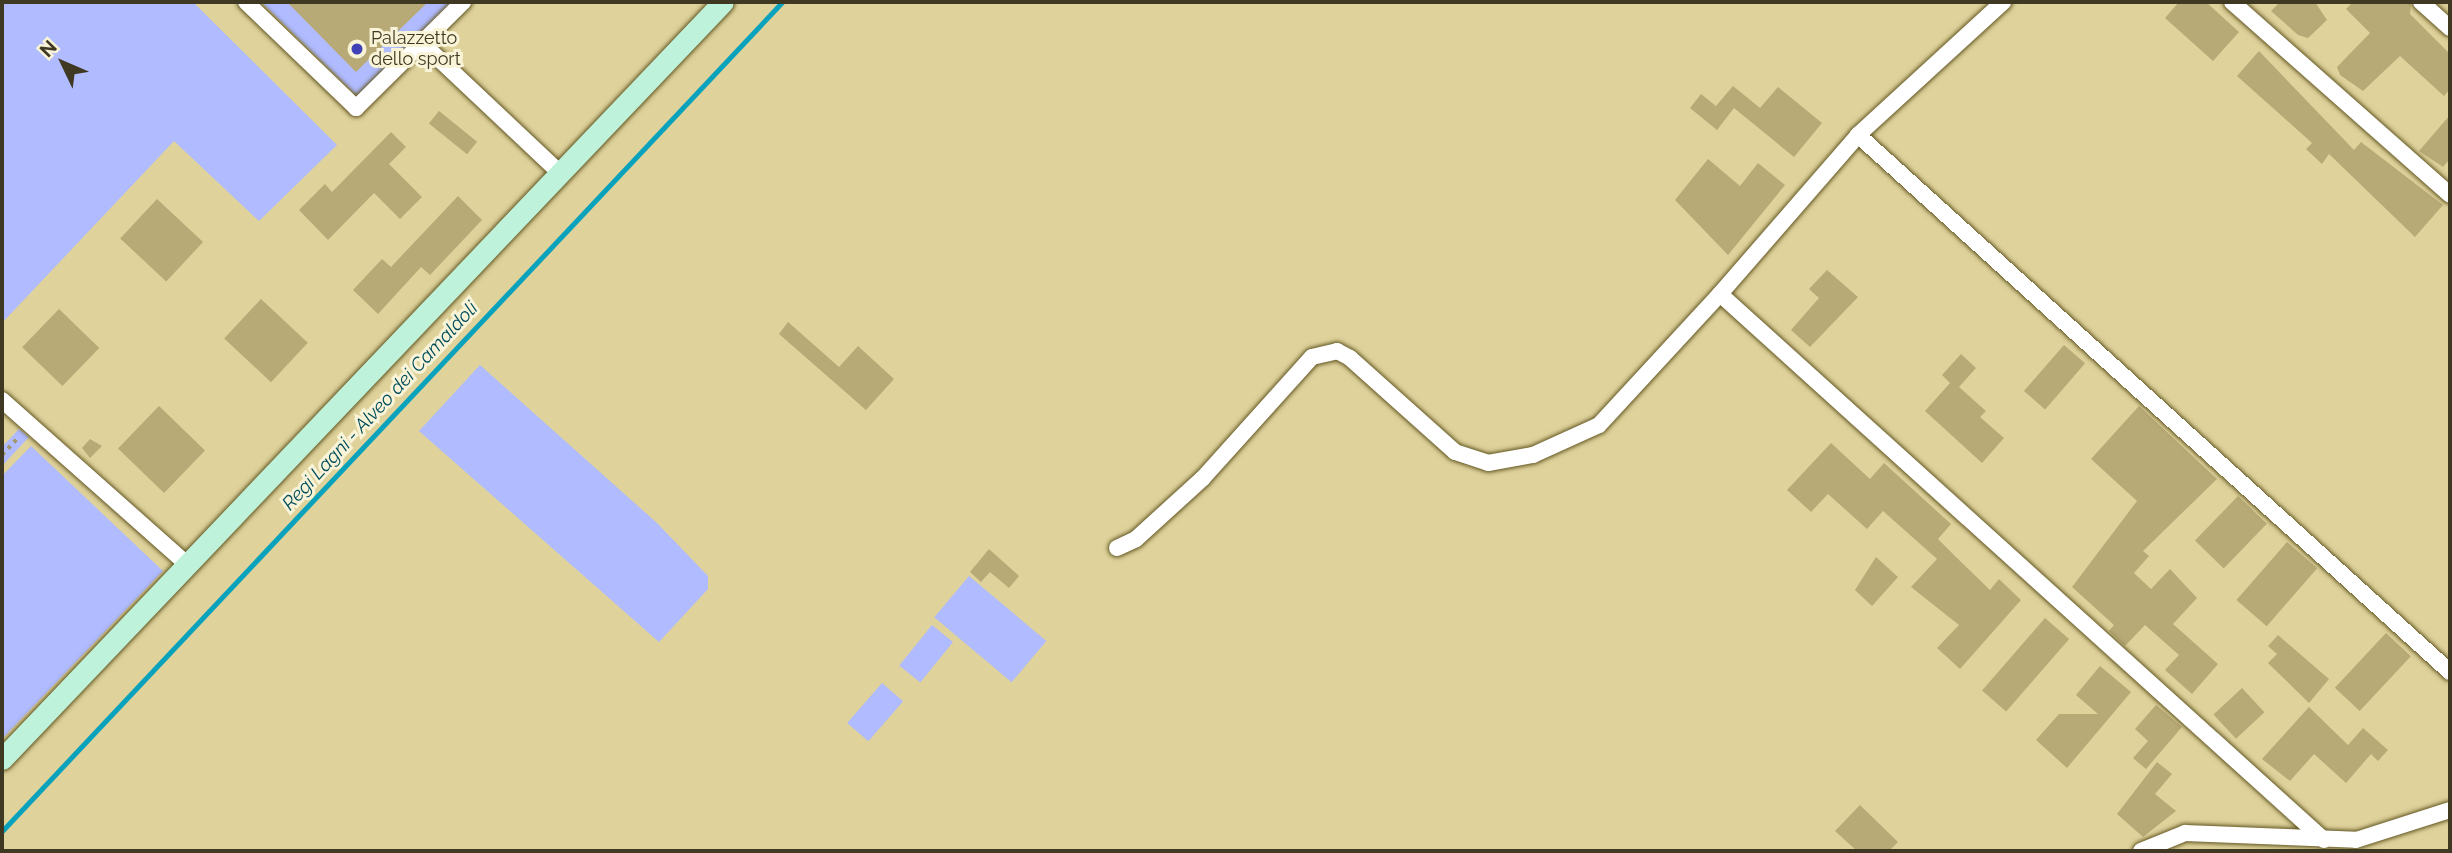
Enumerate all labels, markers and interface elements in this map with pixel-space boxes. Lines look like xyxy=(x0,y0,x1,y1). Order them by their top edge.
north arrow xyxy=(28,28,98,98)
place label: Palazzetto dello sport xyxy=(371,28,461,70)
text: N xyxy=(35,36,61,61)
marker: Palazzetto dello sport xyxy=(349,41,365,57)
water label: Regi Lagni - Alveo dei Camaldoli xyxy=(277,297,483,515)

